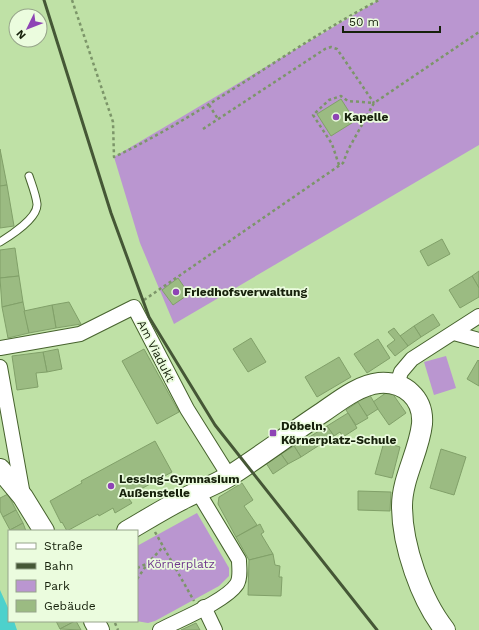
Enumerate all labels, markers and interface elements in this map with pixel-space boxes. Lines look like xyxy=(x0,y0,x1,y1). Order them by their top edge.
north arrow xyxy=(8,8,48,48)
scale bar xyxy=(343,8,440,34)
text: 50 m xyxy=(349,15,379,29)
text: N xyxy=(14,27,29,42)
place label: Kapelle xyxy=(344,110,389,124)
marker: Kapelle xyxy=(331,112,341,122)
place label: Friedhofsverwaltung xyxy=(184,285,307,299)
marker: Friedhofsverwaltung xyxy=(171,287,181,297)
street label: Am Viadukt xyxy=(134,318,178,384)
place label: Döbeln, Körnerplatz-Schule xyxy=(281,419,396,447)
marker: Döbeln, Körnerplatz-Schule xyxy=(268,428,278,438)
place label: Lessing-Gymnasium Außenstelle xyxy=(119,472,239,500)
marker: Lessing-Gymnasium Außenstelle xyxy=(106,481,116,491)
legend xyxy=(8,530,138,622)
text: Straße xyxy=(44,539,83,553)
park label: Körnerplatz xyxy=(147,557,215,571)
text: Bahn xyxy=(44,559,73,573)
text: Park xyxy=(44,579,70,593)
text: Gebäude xyxy=(44,599,96,613)

